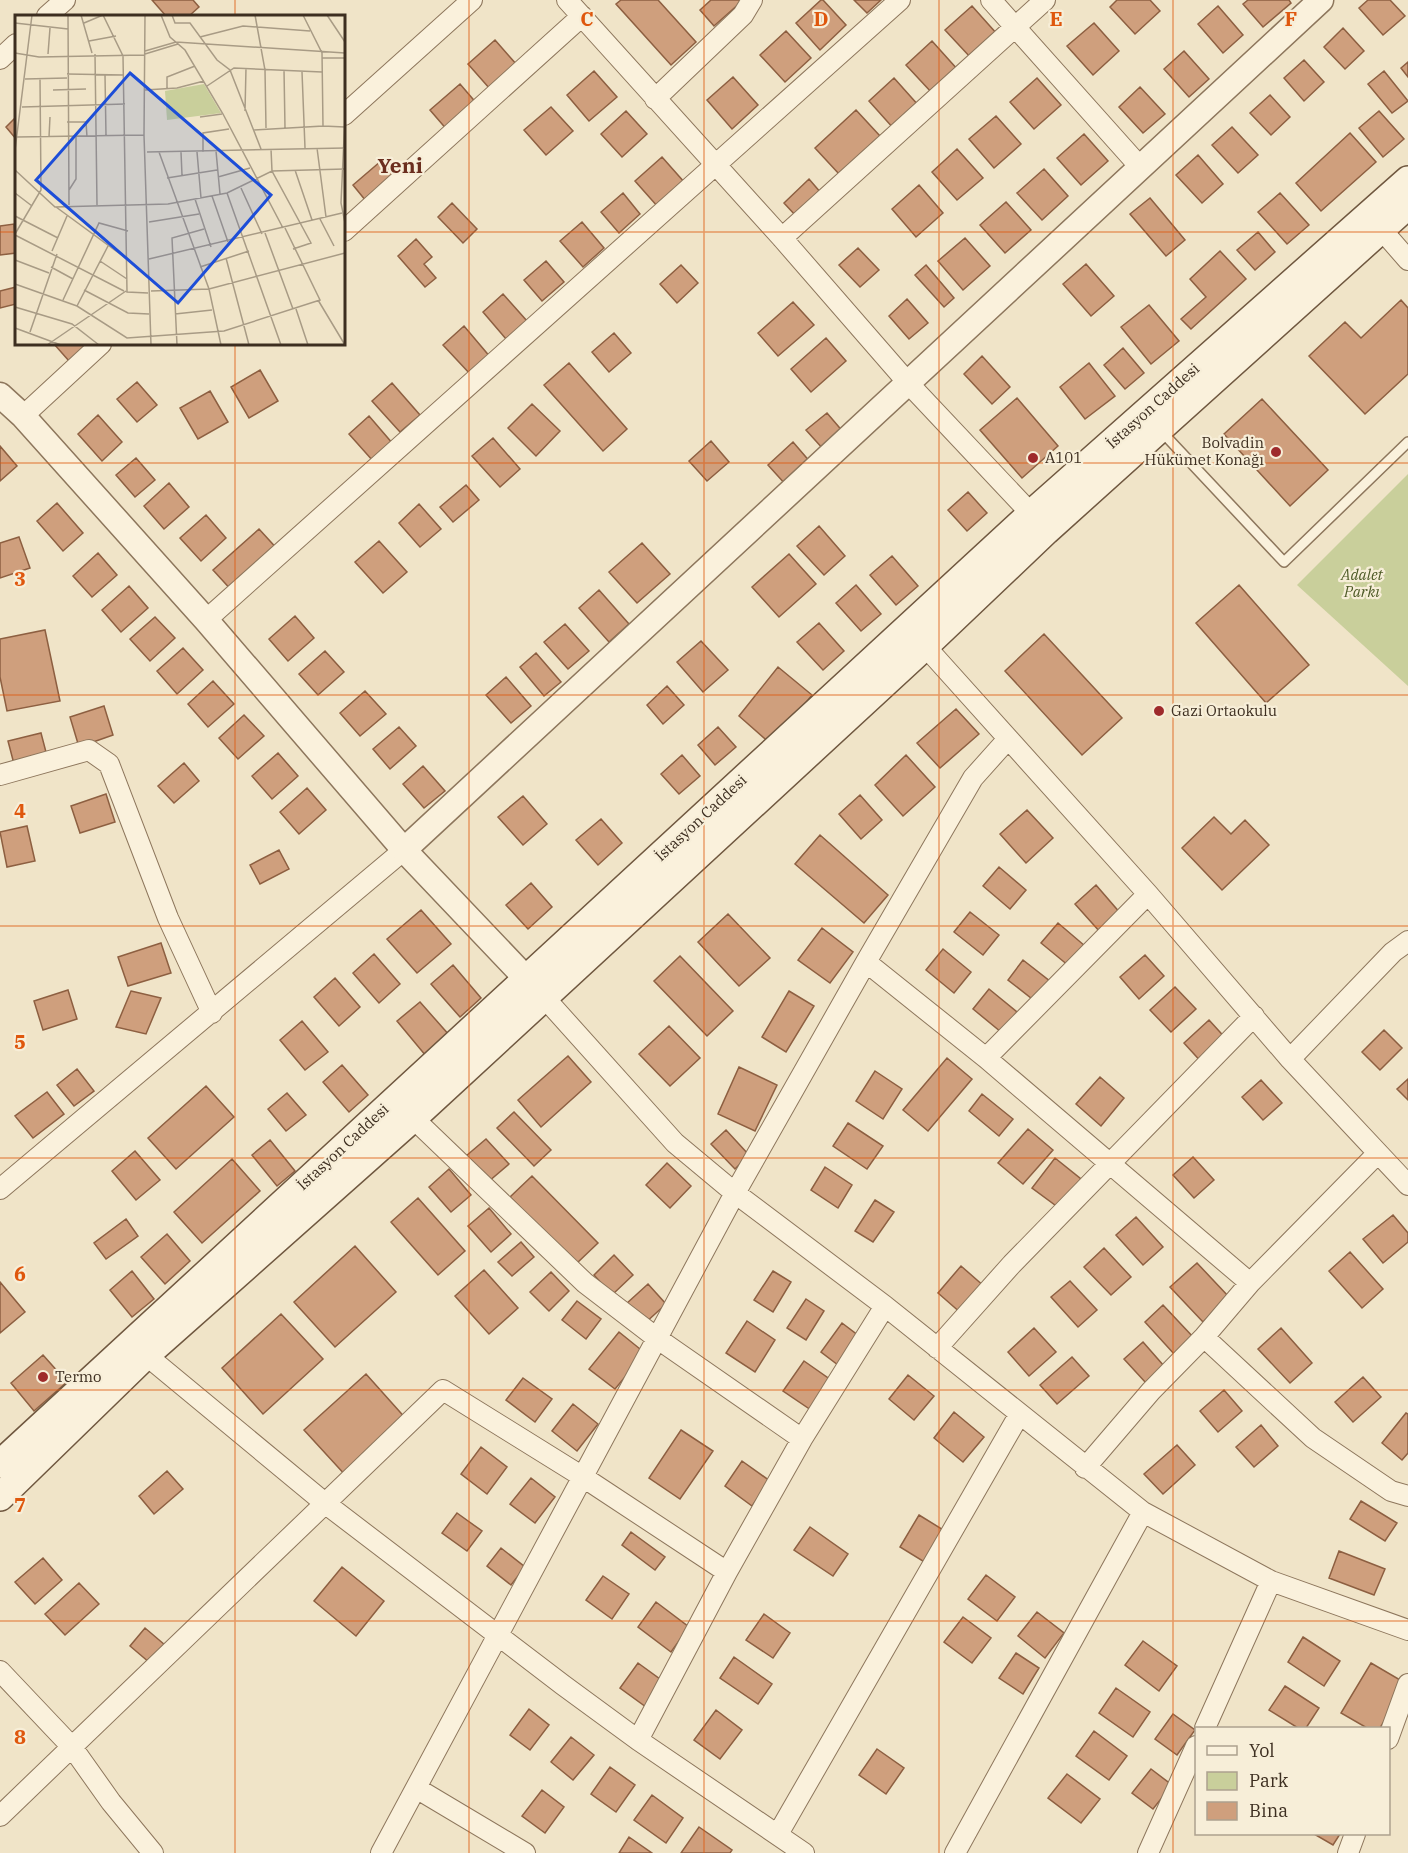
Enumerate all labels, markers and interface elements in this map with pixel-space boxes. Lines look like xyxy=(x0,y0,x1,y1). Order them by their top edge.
text: C xyxy=(580,5,594,32)
text: D xyxy=(813,5,829,32)
text: E xyxy=(1049,5,1063,32)
text: F xyxy=(1285,5,1297,32)
inset map xyxy=(15,15,345,345)
district label: Yeni xyxy=(377,151,423,179)
street label: İstasyon Caddesi xyxy=(1102,359,1203,452)
place label: Bolvadin Hükümet Konağı xyxy=(1145,433,1264,469)
marker: Bolvadin Hükümet Konağı xyxy=(1269,445,1283,459)
place label: A101 xyxy=(1045,448,1082,467)
marker: A101 xyxy=(1026,451,1040,465)
text: 3 xyxy=(14,565,26,592)
park label: Adalet Parkı xyxy=(1340,565,1384,601)
place label: Gazi Ortaokulu xyxy=(1171,701,1277,720)
marker: Gazi Ortaokulu xyxy=(1152,704,1166,718)
street label: İstasyon Caddesi xyxy=(651,770,751,865)
text: 4 xyxy=(14,797,26,824)
text: 5 xyxy=(14,1028,26,1055)
street label: İstasyon Caddesi xyxy=(293,1099,393,1194)
text: 6 xyxy=(14,1260,26,1287)
place label: Termo xyxy=(55,1367,102,1386)
marker: Termo xyxy=(36,1370,50,1384)
text: 7 xyxy=(14,1491,26,1518)
text: 8 xyxy=(14,1723,26,1750)
legend xyxy=(1195,1727,1390,1835)
text: Yol xyxy=(1249,1739,1275,1762)
text: Park xyxy=(1249,1769,1289,1792)
text: Bina xyxy=(1249,1799,1288,1822)

